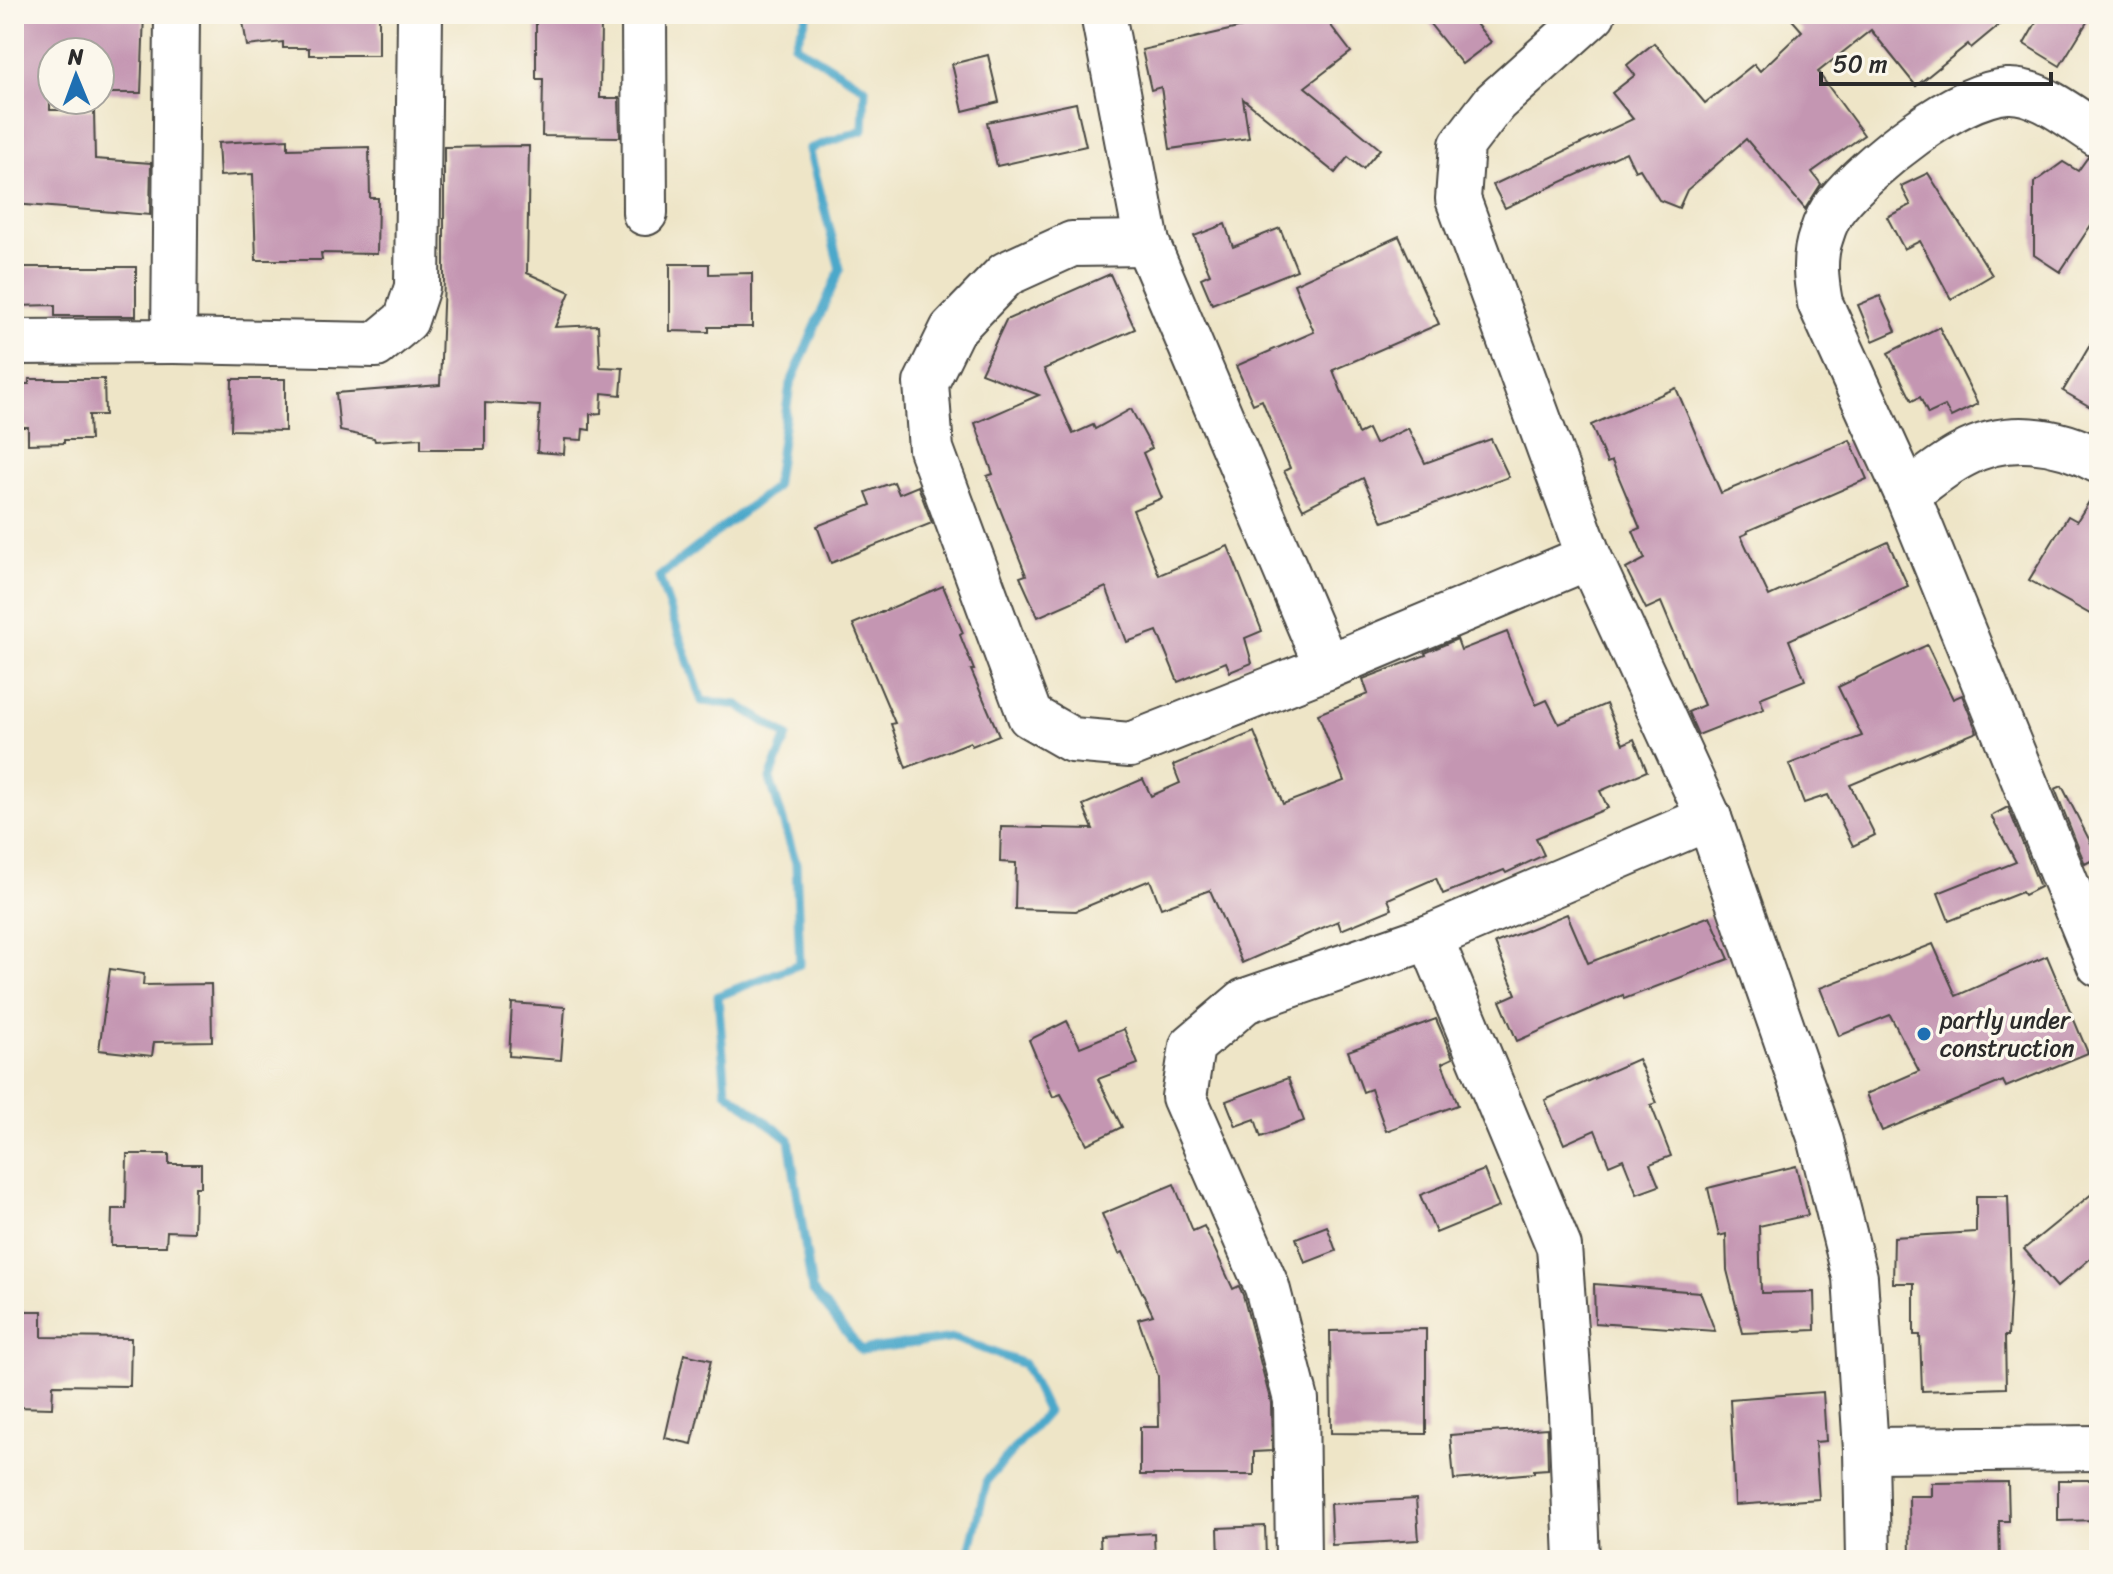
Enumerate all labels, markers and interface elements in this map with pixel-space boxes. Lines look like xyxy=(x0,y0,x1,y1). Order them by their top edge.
north arrow xyxy=(36,36,116,116)
scale bar xyxy=(1821,36,2051,86)
text: N xyxy=(67,37,84,76)
text: 50 m xyxy=(1833,43,1888,85)
place label: partly under construction xyxy=(1939,999,2074,1069)
marker: partly under construction xyxy=(1915,1025,1933,1043)

